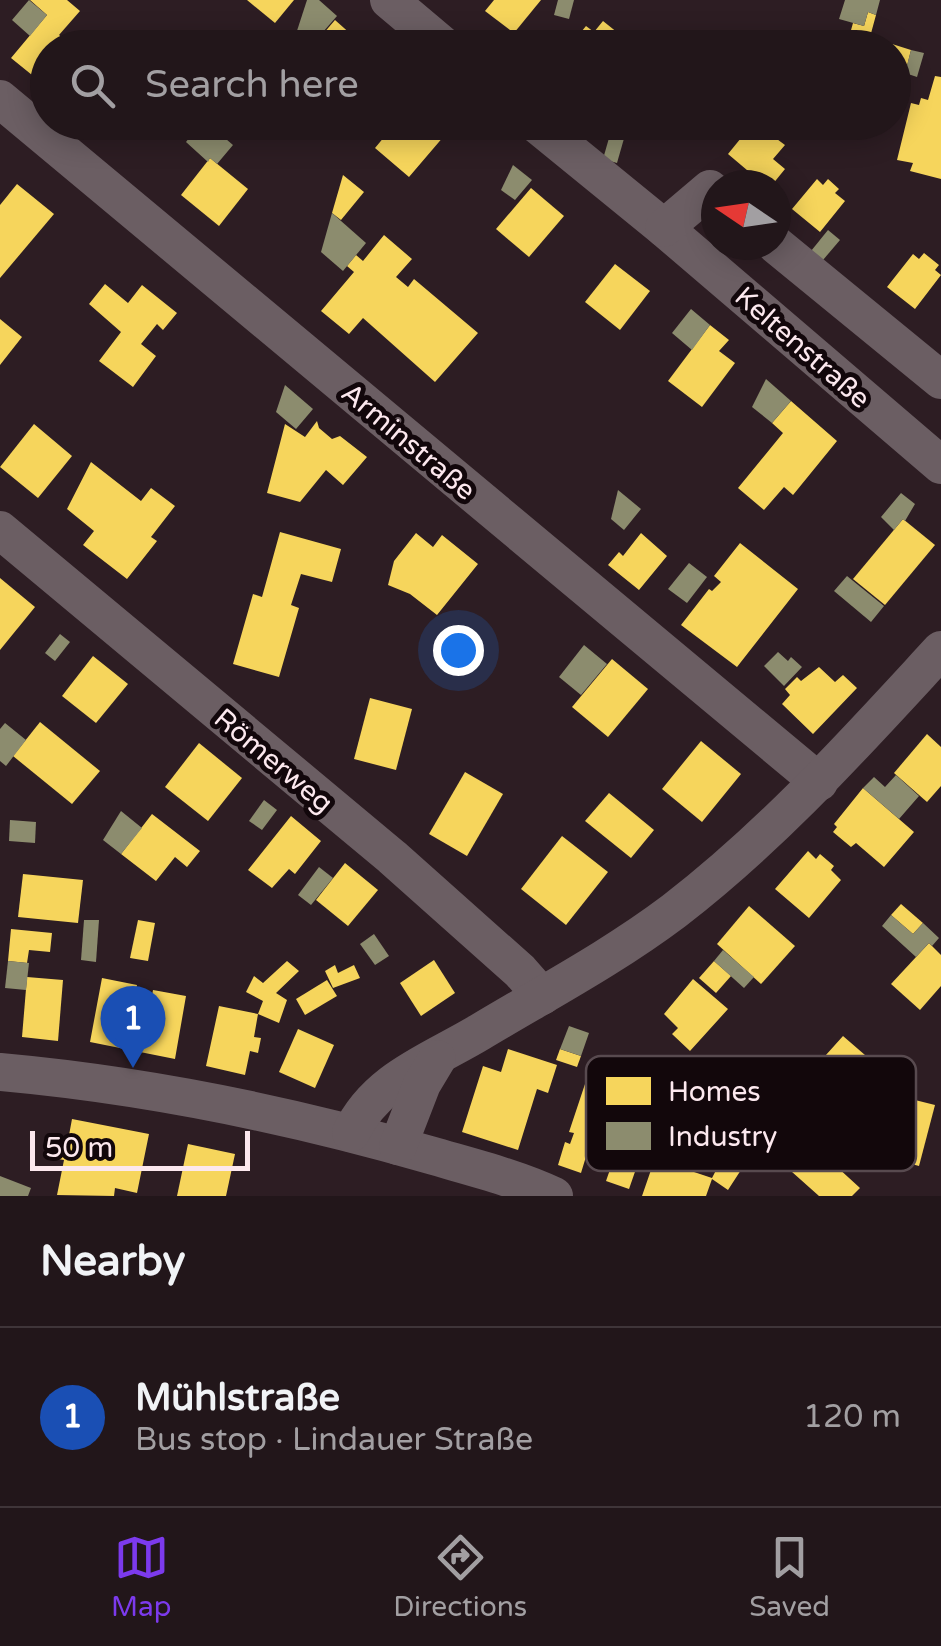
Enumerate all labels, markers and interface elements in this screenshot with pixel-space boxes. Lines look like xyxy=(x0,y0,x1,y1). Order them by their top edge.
search box xyxy=(30,30,911,140)
icon: search xyxy=(65,58,120,113)
text: Search here xyxy=(145,62,359,108)
north arrow xyxy=(701,170,791,260)
street label: Keltenstraße xyxy=(728,280,877,416)
street label: Arminstraße xyxy=(334,376,482,508)
your location xyxy=(433,625,484,676)
street label: Römerweg xyxy=(207,701,340,820)
pin: 1 xyxy=(100,986,166,1068)
legend xyxy=(586,1056,916,1171)
text: Homes xyxy=(668,1075,761,1109)
text: Industry xyxy=(668,1120,777,1154)
scale bar xyxy=(30,1126,250,1170)
text: 50 m xyxy=(45,1131,113,1165)
text: Nearby xyxy=(40,1236,185,1287)
text: Mühlstraße xyxy=(135,1375,340,1421)
text: 1 xyxy=(62,1398,83,1436)
text: 120 m xyxy=(803,1398,901,1436)
text: Bus stop · Lindauer Straße xyxy=(135,1421,533,1459)
tab: Map xyxy=(111,1530,171,1624)
tab: Directions xyxy=(393,1530,527,1624)
tab: Saved xyxy=(749,1530,830,1624)

